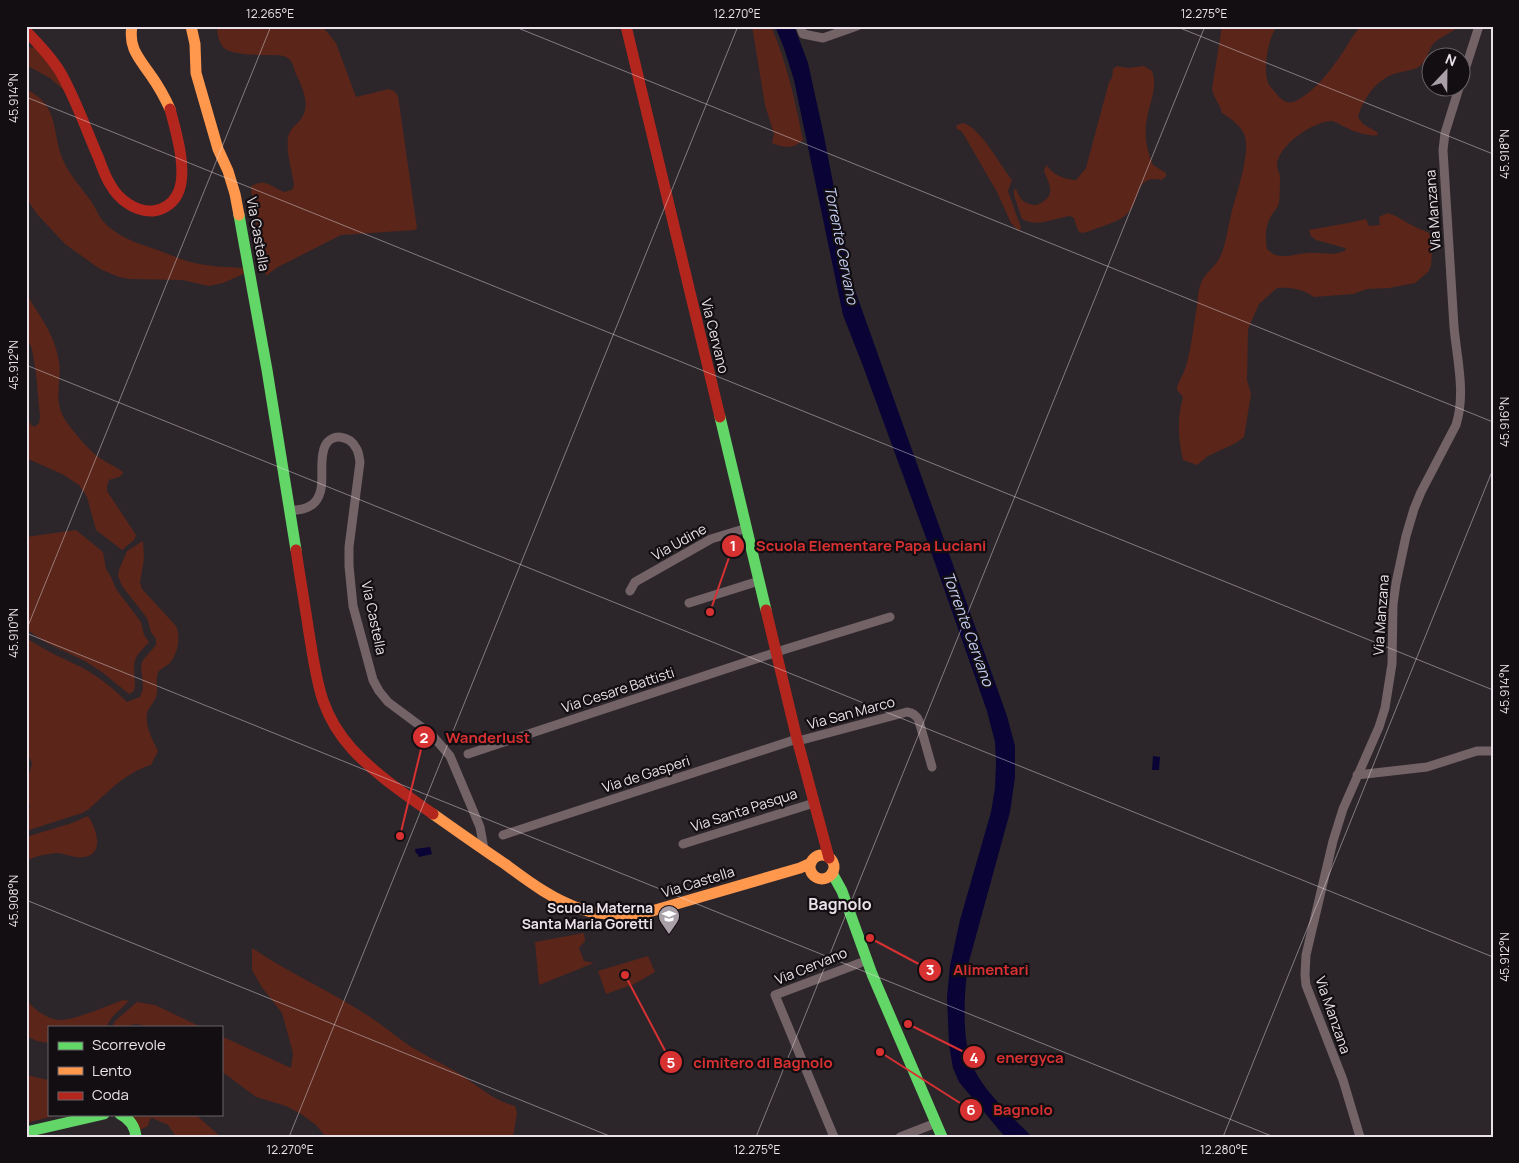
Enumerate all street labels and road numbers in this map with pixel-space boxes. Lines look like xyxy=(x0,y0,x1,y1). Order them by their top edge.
street label: Via Manzana xyxy=(1420,169,1445,251)
street label: Via Castella xyxy=(243,195,274,272)
street label: Via Cervano xyxy=(697,297,734,375)
street label: Via Udine xyxy=(648,519,710,564)
street label: Via Manzana xyxy=(1368,574,1393,656)
street label: Via Castella xyxy=(357,579,392,657)
street label: Via Cesare Battisti xyxy=(559,662,677,717)
street label: Via San Marco xyxy=(805,692,897,733)
street label: Via de Gasperi xyxy=(600,750,692,797)
street label: Via Santa Pasqua xyxy=(688,783,799,836)
street label: Via Castella xyxy=(659,861,736,902)
street label: Via Cervano xyxy=(772,942,850,989)
street label: Via Manzana xyxy=(1311,974,1356,1056)

